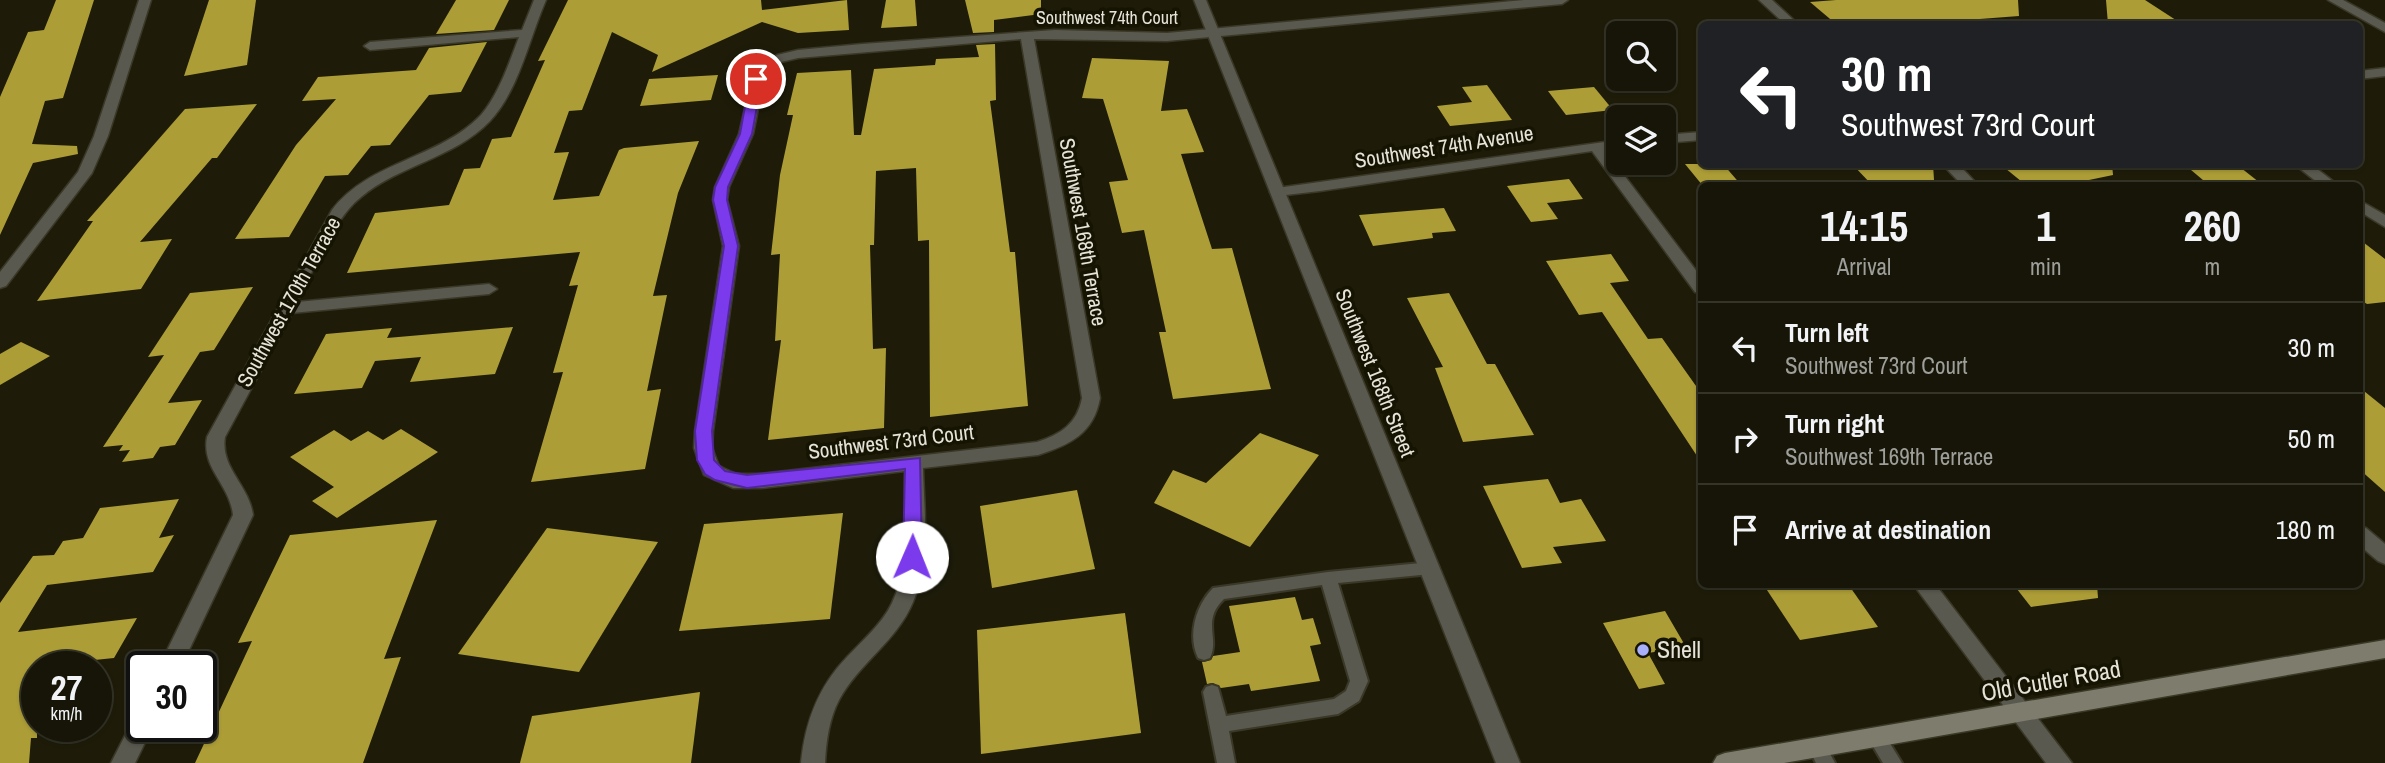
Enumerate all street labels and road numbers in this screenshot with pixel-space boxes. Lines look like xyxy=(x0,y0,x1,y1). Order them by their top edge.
street label: Southwest 74th Court xyxy=(1036,5,1178,30)
street label: Southwest 74th Avenue xyxy=(1352,118,1535,175)
street label: Southwest 168th Terrace xyxy=(1053,136,1114,328)
street label: Southwest 170th Terrace xyxy=(230,212,347,392)
street label: Southwest 168th Street xyxy=(1328,284,1423,461)
street label: Southwest 73rd Court xyxy=(807,417,976,466)
street label: Old Cutler Road xyxy=(1979,652,2123,708)

